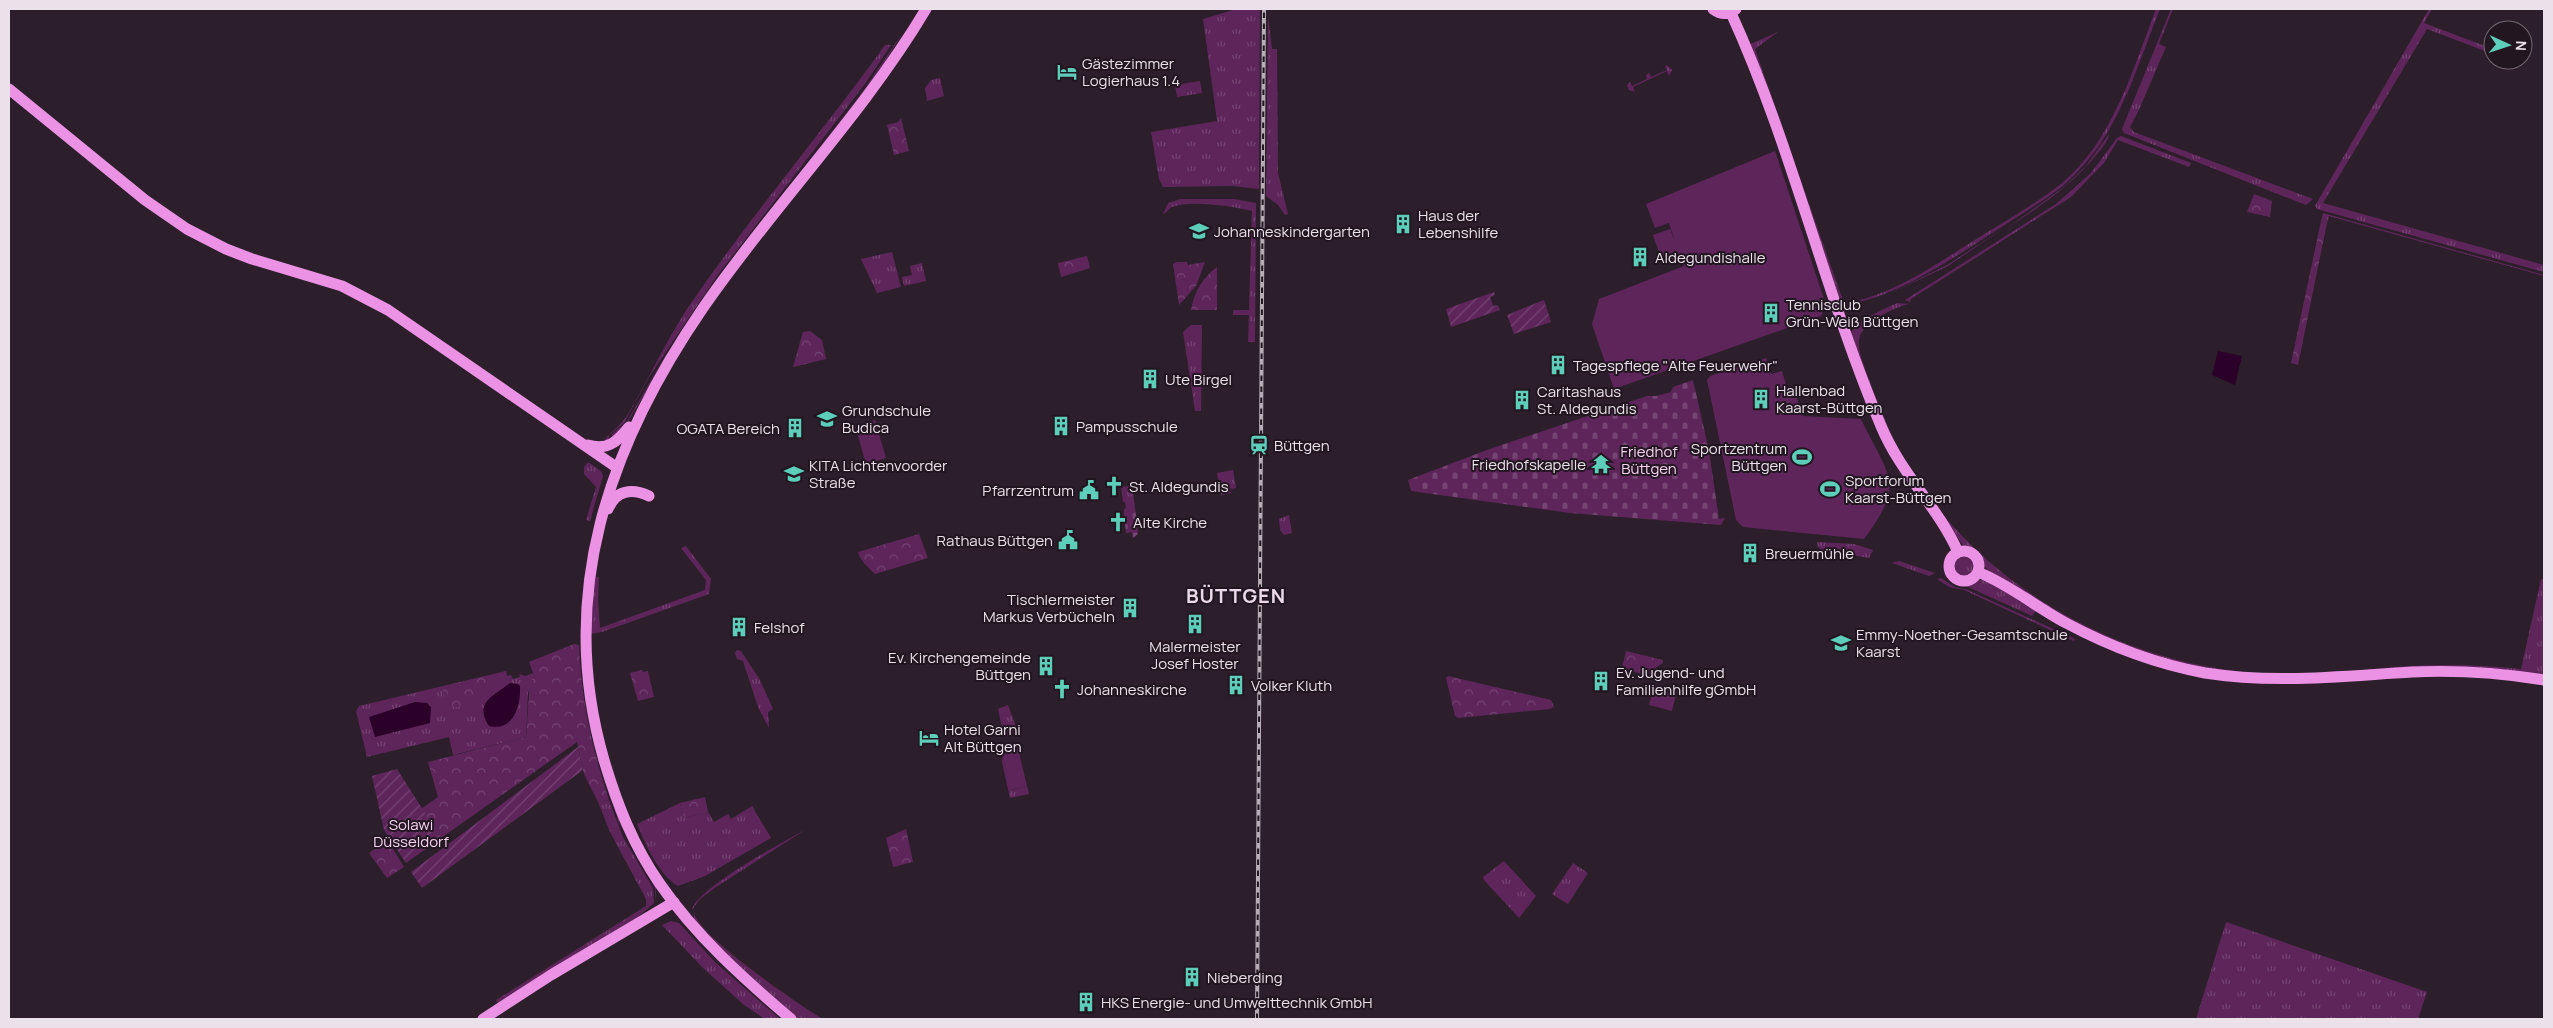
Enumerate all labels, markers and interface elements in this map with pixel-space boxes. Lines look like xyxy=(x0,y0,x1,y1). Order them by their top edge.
north arrow xyxy=(2483,20,2533,70)
text: N xyxy=(2512,40,2531,51)
place label: Gästezimmer Logierhaus 1.4 xyxy=(1082,53,1180,91)
hotel icon: Gästezimmer Logierhaus 1.4 xyxy=(1056,61,1078,83)
place label: Haus der Lebenshilfe xyxy=(1418,205,1499,243)
building icon: Haus der Lebenshilfe xyxy=(1392,213,1414,235)
school or university icon: Johanneskindergarten xyxy=(1188,220,1210,242)
place label: Johanneskindergarten xyxy=(1214,221,1370,242)
building icon: Aldegundishalle xyxy=(1629,246,1651,268)
place label: Aldegundishalle xyxy=(1655,247,1766,268)
place label: Tennisclub Grün-Weiß Büttgen xyxy=(1786,294,1918,332)
building icon: Tennisclub Grün-Weiß Büttgen xyxy=(1760,302,1782,324)
building icon: Tagespflege "Alte Feuerwehr" xyxy=(1547,354,1569,376)
place label: Tagespflege "Alte Feuerwehr" xyxy=(1573,355,1778,376)
building icon: Ute Birgel xyxy=(1139,368,1161,390)
place label: Ute Birgel xyxy=(1165,369,1232,390)
place label: Hallenbad Kaarst-Büttgen xyxy=(1776,380,1883,418)
place label: Caritashaus St. Aldegundis xyxy=(1537,381,1637,419)
building icon: Hallenbad Kaarst-Büttgen xyxy=(1750,388,1772,410)
building icon: Caritashaus St. Aldegundis xyxy=(1511,389,1533,411)
place label: Grundschule Budica xyxy=(842,400,931,438)
school or university icon: Grundschule Budica xyxy=(816,408,838,430)
building icon: Pampusschule xyxy=(1050,415,1072,437)
place label: Pampusschule xyxy=(1076,416,1178,437)
building icon: OGATA Bereich xyxy=(784,417,806,439)
place label: OGATA Bereich xyxy=(676,418,780,439)
station icon: Büttgen xyxy=(1248,434,1270,456)
place label: Büttgen xyxy=(1274,435,1330,456)
place label: Sportzentrum Büttgen xyxy=(1691,438,1787,476)
park label: Friedhof Büttgen xyxy=(1620,441,1678,479)
sports icon: Sportzentrum Büttgen xyxy=(1791,446,1813,468)
temple icon: Friedhofskapelle xyxy=(1590,453,1612,475)
place label: Friedhofskapelle xyxy=(1472,454,1586,475)
place label: KITA Lichtenvoorder Straße xyxy=(809,455,948,493)
school or university icon: KITA Lichtenvoorder Straße xyxy=(783,463,805,485)
place label: Sportforum Kaarst-Büttgen xyxy=(1845,470,1952,508)
church icon: St. Aldegundis xyxy=(1103,475,1125,497)
place label: St. Aldegundis xyxy=(1129,476,1229,497)
sports icon: Sportforum Kaarst-Büttgen xyxy=(1819,478,1841,500)
public building icon: Pfarrzentrum xyxy=(1078,479,1100,501)
place label: Pfarrzentrum xyxy=(982,480,1074,501)
church icon: Alte Kirche xyxy=(1107,511,1129,533)
place label: Alte Kirche xyxy=(1133,512,1207,533)
public building icon: Rathaus Büttgen xyxy=(1057,529,1079,551)
place label: Rathaus Büttgen xyxy=(937,530,1053,551)
building icon: Breuermühle xyxy=(1739,542,1761,564)
place label: Breuermühle xyxy=(1765,543,1854,564)
district label: BÜTTGEN xyxy=(1186,582,1286,609)
place label: Tischlermeister Markus Verbücheln xyxy=(983,589,1116,627)
building icon: Tischlermeister Markus Verbücheln xyxy=(1119,597,1141,619)
building icon: Malermeister Josef Hoster xyxy=(1184,613,1206,635)
building icon: Felshof xyxy=(728,616,750,638)
place label: Felshof xyxy=(754,617,805,638)
place label: Emmy-Noether-Gesamtschule Kaarst xyxy=(1856,624,2068,662)
school or university icon: Emmy-Noether-Gesamtschule Kaarst xyxy=(1830,632,1852,654)
place label: Malermeister Josef Hoster xyxy=(1149,636,1241,674)
place label: Ev. Kirchengemeinde Büttgen xyxy=(888,647,1031,685)
building icon: Ev. Kirchengemeinde Büttgen xyxy=(1035,655,1057,677)
place label: Ev. Jugend- und Familienhilfe gGmbH xyxy=(1616,662,1756,700)
building icon: Ev. Jugend- und Familienhilfe gGmbH xyxy=(1590,670,1612,692)
building icon: Volker Kluth xyxy=(1225,674,1247,696)
place label: Volker Kluth xyxy=(1251,675,1332,696)
church icon: Johanneskirche xyxy=(1051,678,1073,700)
place label: Johanneskirche xyxy=(1077,679,1187,700)
place label: Hotel Garni Alt Büttgen xyxy=(944,719,1022,757)
hotel icon: Hotel Garni Alt Büttgen xyxy=(918,727,940,749)
park label: Solawi Düsseldorf xyxy=(373,814,449,852)
building icon: Nieberding xyxy=(1181,966,1203,988)
place label: Nieberding xyxy=(1207,967,1283,988)
building icon: HKS Energie- und Umwelttechnik GmbH xyxy=(1075,991,1097,1013)
place label: HKS Energie- und Umwelttechnik GmbH xyxy=(1101,992,1373,1013)

